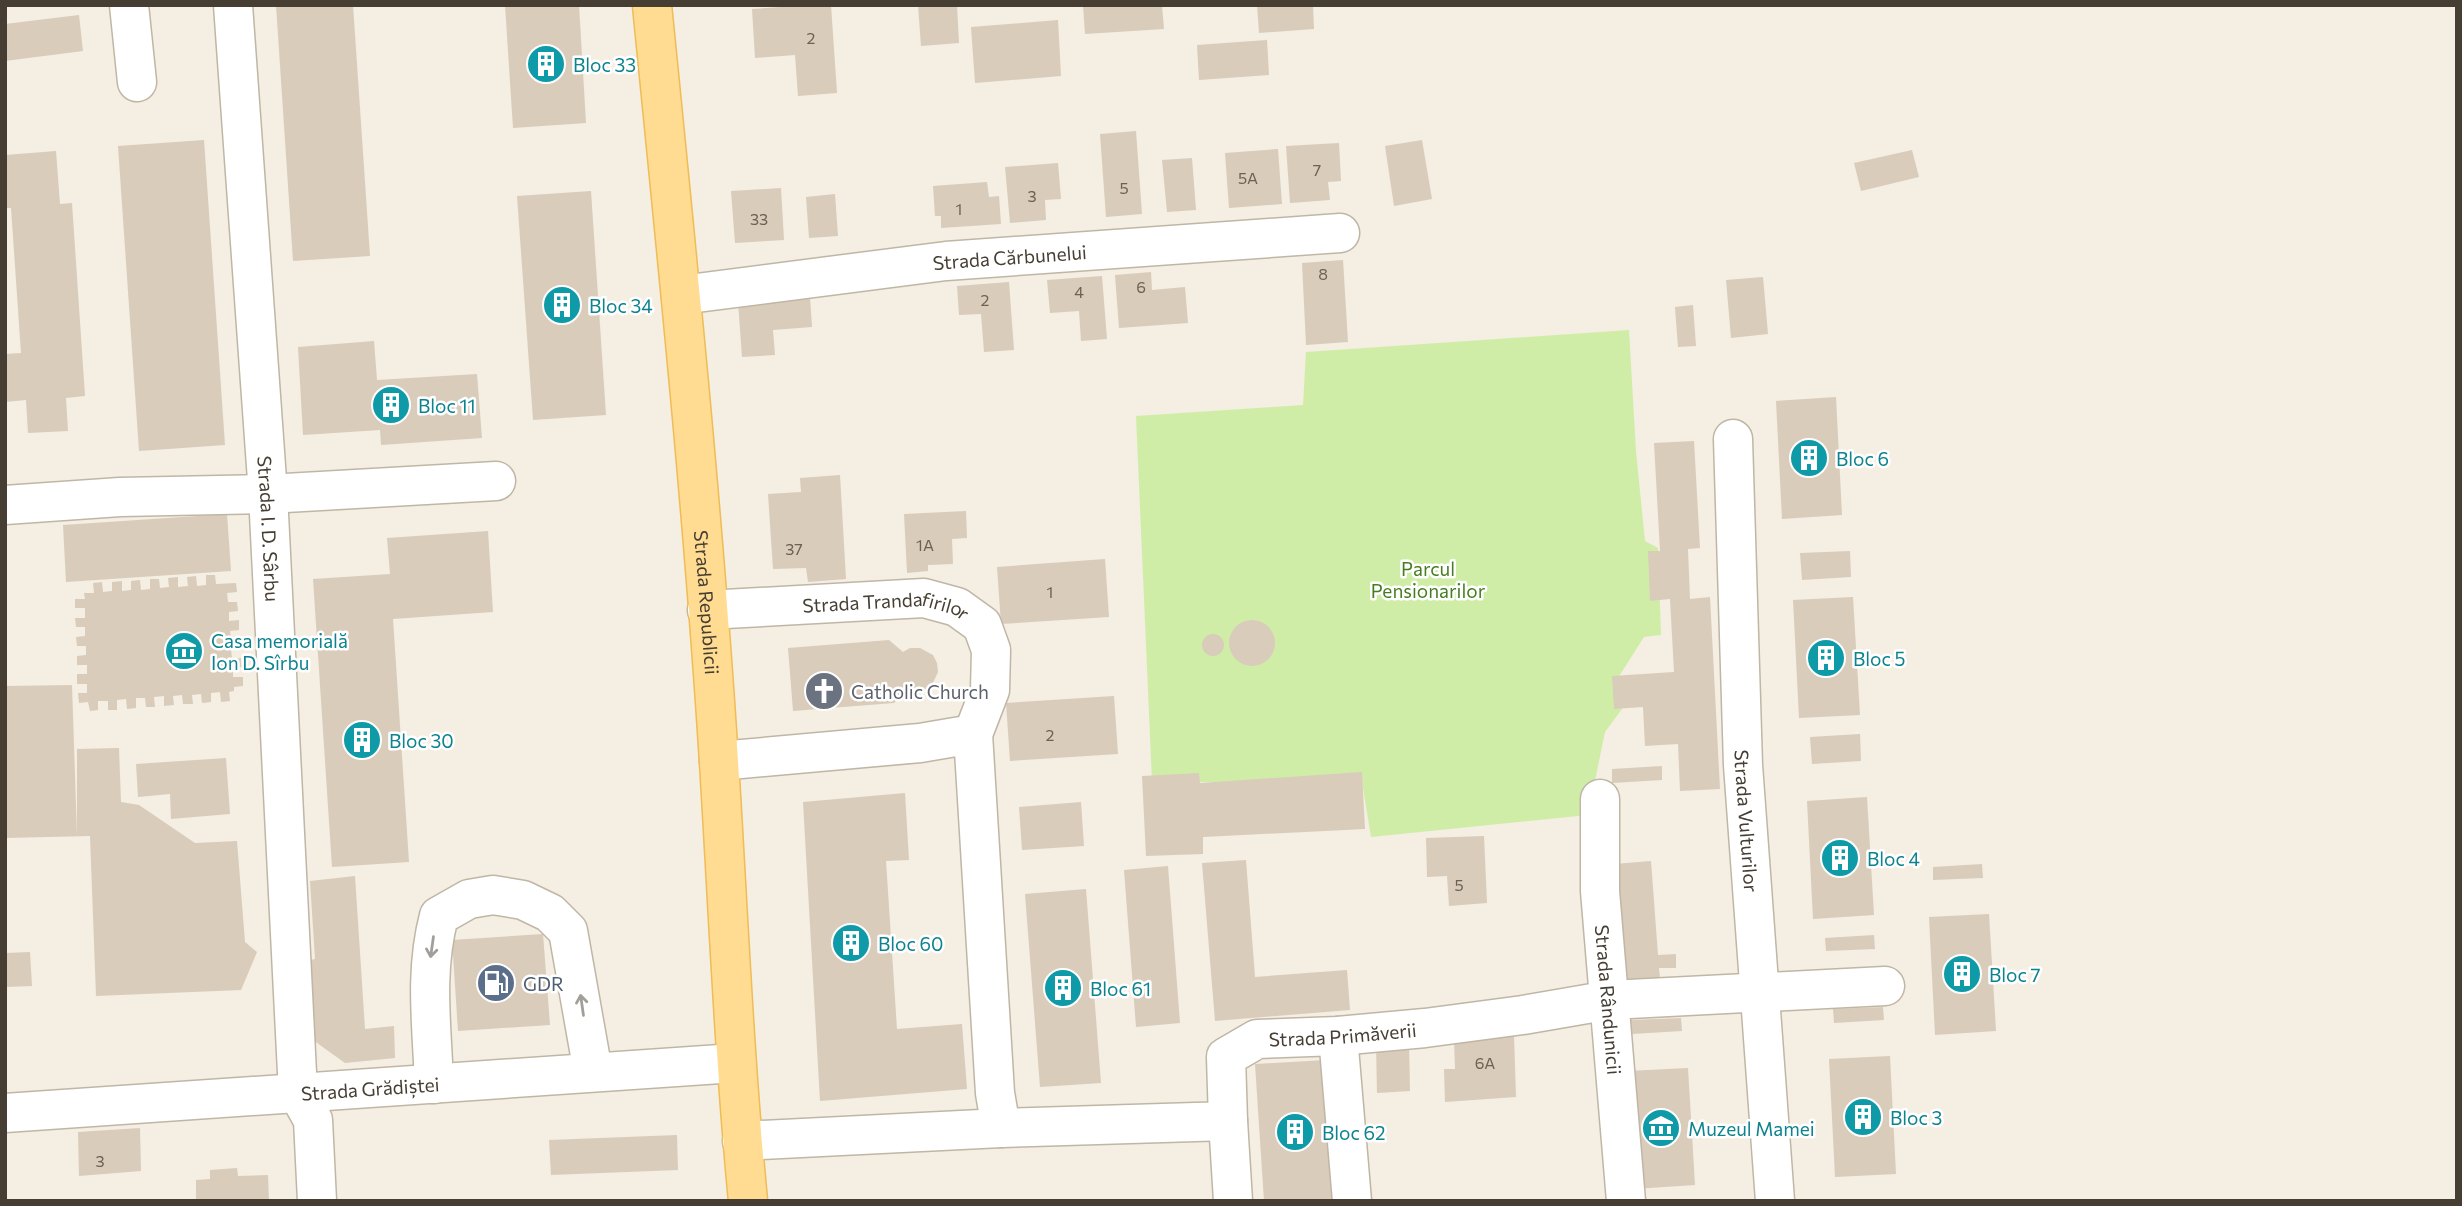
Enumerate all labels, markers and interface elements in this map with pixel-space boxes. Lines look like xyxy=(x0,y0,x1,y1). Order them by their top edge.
house number: 2 xyxy=(807,28,816,47)
building icon: Bloc 33 xyxy=(525,43,567,85)
place label: Bloc 33 xyxy=(573,53,636,76)
house number: 7 xyxy=(1313,160,1321,179)
house number: 5A xyxy=(1238,168,1258,187)
house number: 5 xyxy=(1119,178,1129,197)
house number: 3 xyxy=(1027,186,1037,205)
house number: 1 xyxy=(956,199,962,218)
house number: 33 xyxy=(750,209,768,228)
street label: Strada Cărbunelui xyxy=(931,240,1087,274)
house number: 8 xyxy=(1318,264,1328,283)
house number: 6 xyxy=(1136,277,1146,296)
house number: 4 xyxy=(1074,282,1084,301)
building icon: Bloc 34 xyxy=(541,284,583,326)
house number: 2 xyxy=(981,290,990,309)
place label: Bloc 34 xyxy=(589,294,653,317)
building icon: Bloc 11 xyxy=(370,384,412,426)
place label: Bloc 11 xyxy=(418,394,476,417)
building icon: Bloc 6 xyxy=(1788,437,1830,479)
place label: Bloc 6 xyxy=(1836,447,1889,470)
street label: Strada I. D. Sârbu xyxy=(254,455,285,602)
street label: Strada Republicii xyxy=(690,529,725,675)
house number: 1A xyxy=(916,535,934,554)
house number: 37 xyxy=(785,539,803,558)
park label: Parcul Pensionarilor xyxy=(1371,557,1486,602)
house number: 1 xyxy=(1047,582,1053,601)
street label: Strada Trandafirilor xyxy=(802,587,975,624)
place label: Casa memorială Ion D. Sîrbu xyxy=(211,629,348,674)
museum icon: Casa memorială Ion D. Sîrbu xyxy=(163,630,205,672)
building icon: Bloc 5 xyxy=(1805,637,1847,679)
place label: Bloc 5 xyxy=(1853,647,1905,670)
church icon: Catholic Church xyxy=(803,670,845,712)
place label: Catholic Church xyxy=(851,680,989,703)
building icon: Bloc 30 xyxy=(341,719,383,761)
house number: 2 xyxy=(1046,725,1055,744)
place label: Bloc 30 xyxy=(389,729,454,752)
street label: Strada Vulturilor xyxy=(1731,749,1764,893)
building icon: Bloc 4 xyxy=(1819,837,1861,879)
place label: Bloc 4 xyxy=(1867,847,1920,870)
house number: 5 xyxy=(1454,875,1464,894)
building icon: Bloc 60 xyxy=(830,922,872,964)
street label: Strada Rândunicii xyxy=(1591,924,1627,1076)
place label: Bloc 60 xyxy=(878,932,943,955)
one-way arrow xyxy=(426,935,439,958)
building icon: Bloc 7 xyxy=(1941,953,1983,995)
fuel station icon: GDR xyxy=(475,962,517,1004)
place label: Bloc 7 xyxy=(1989,963,2041,986)
building icon: Bloc 61 xyxy=(1042,967,1084,1009)
place label: GDR xyxy=(523,972,564,995)
place label: Bloc 61 xyxy=(1090,977,1151,1000)
one-way arrow xyxy=(575,994,588,1017)
street label: Strada Primăverii xyxy=(1268,1017,1417,1050)
house number: 6A xyxy=(1475,1053,1495,1072)
street label: Strada Grădiștei xyxy=(300,1072,440,1104)
building icon: Bloc 3 xyxy=(1842,1096,1884,1138)
place label: Bloc 3 xyxy=(1890,1106,1942,1129)
museum icon: Muzeul Mamei xyxy=(1640,1107,1682,1149)
building icon: Bloc 62 xyxy=(1274,1111,1316,1153)
place label: Muzeul Mamei xyxy=(1688,1117,1815,1140)
place label: Bloc 62 xyxy=(1322,1121,1386,1144)
house number: 3 xyxy=(95,1151,105,1170)

